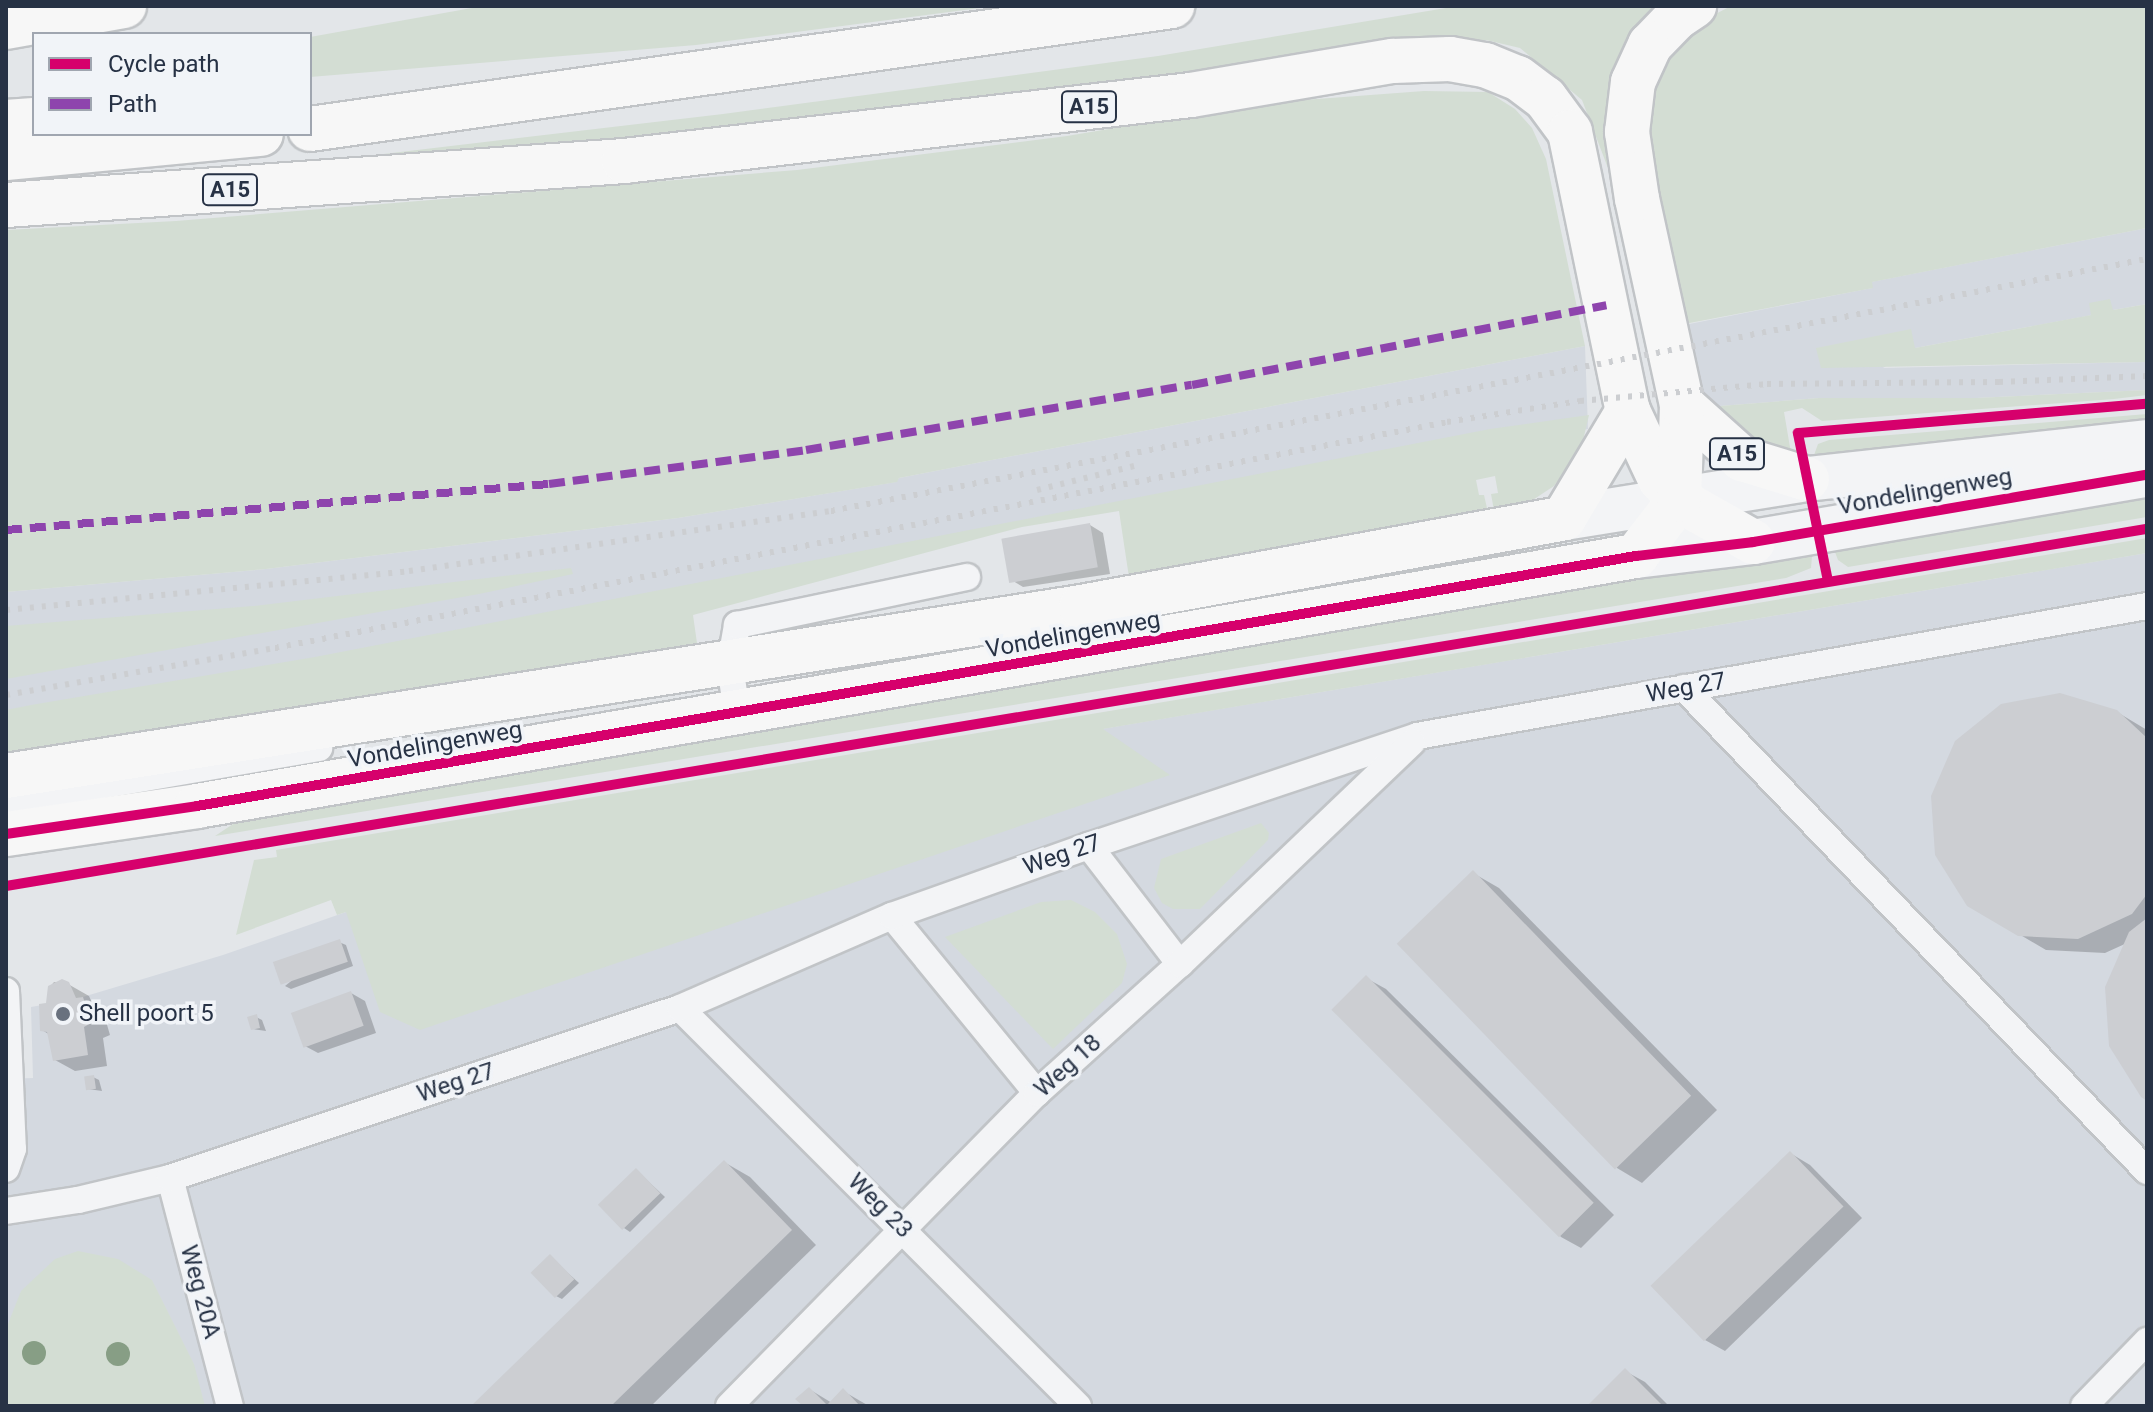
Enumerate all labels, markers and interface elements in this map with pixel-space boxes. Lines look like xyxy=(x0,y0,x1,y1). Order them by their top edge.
legend xyxy=(32,32,312,136)
text: Cycle path xyxy=(108,50,220,78)
road number: A15 xyxy=(1059,89,1119,125)
text: Path xyxy=(108,90,157,118)
road number: A15 xyxy=(200,172,260,208)
road number: A15 xyxy=(1707,436,1767,472)
street label: Vondelingenweg xyxy=(1836,462,2014,522)
street label: Vondelingenweg xyxy=(984,605,1162,665)
street label: Weg 27 xyxy=(1644,667,1728,709)
street label: Vondelingenweg xyxy=(346,715,524,775)
street label: Weg 27 xyxy=(1019,828,1105,882)
place label: Shell poort 5 xyxy=(79,1000,214,1028)
marker: Shell poort 5 xyxy=(54,1005,72,1023)
street label: Weg 18 xyxy=(1029,1029,1107,1103)
street label: Weg 27 xyxy=(413,1057,499,1109)
street label: Weg 23 xyxy=(842,1168,918,1244)
street label: Weg 20A xyxy=(174,1242,226,1342)

